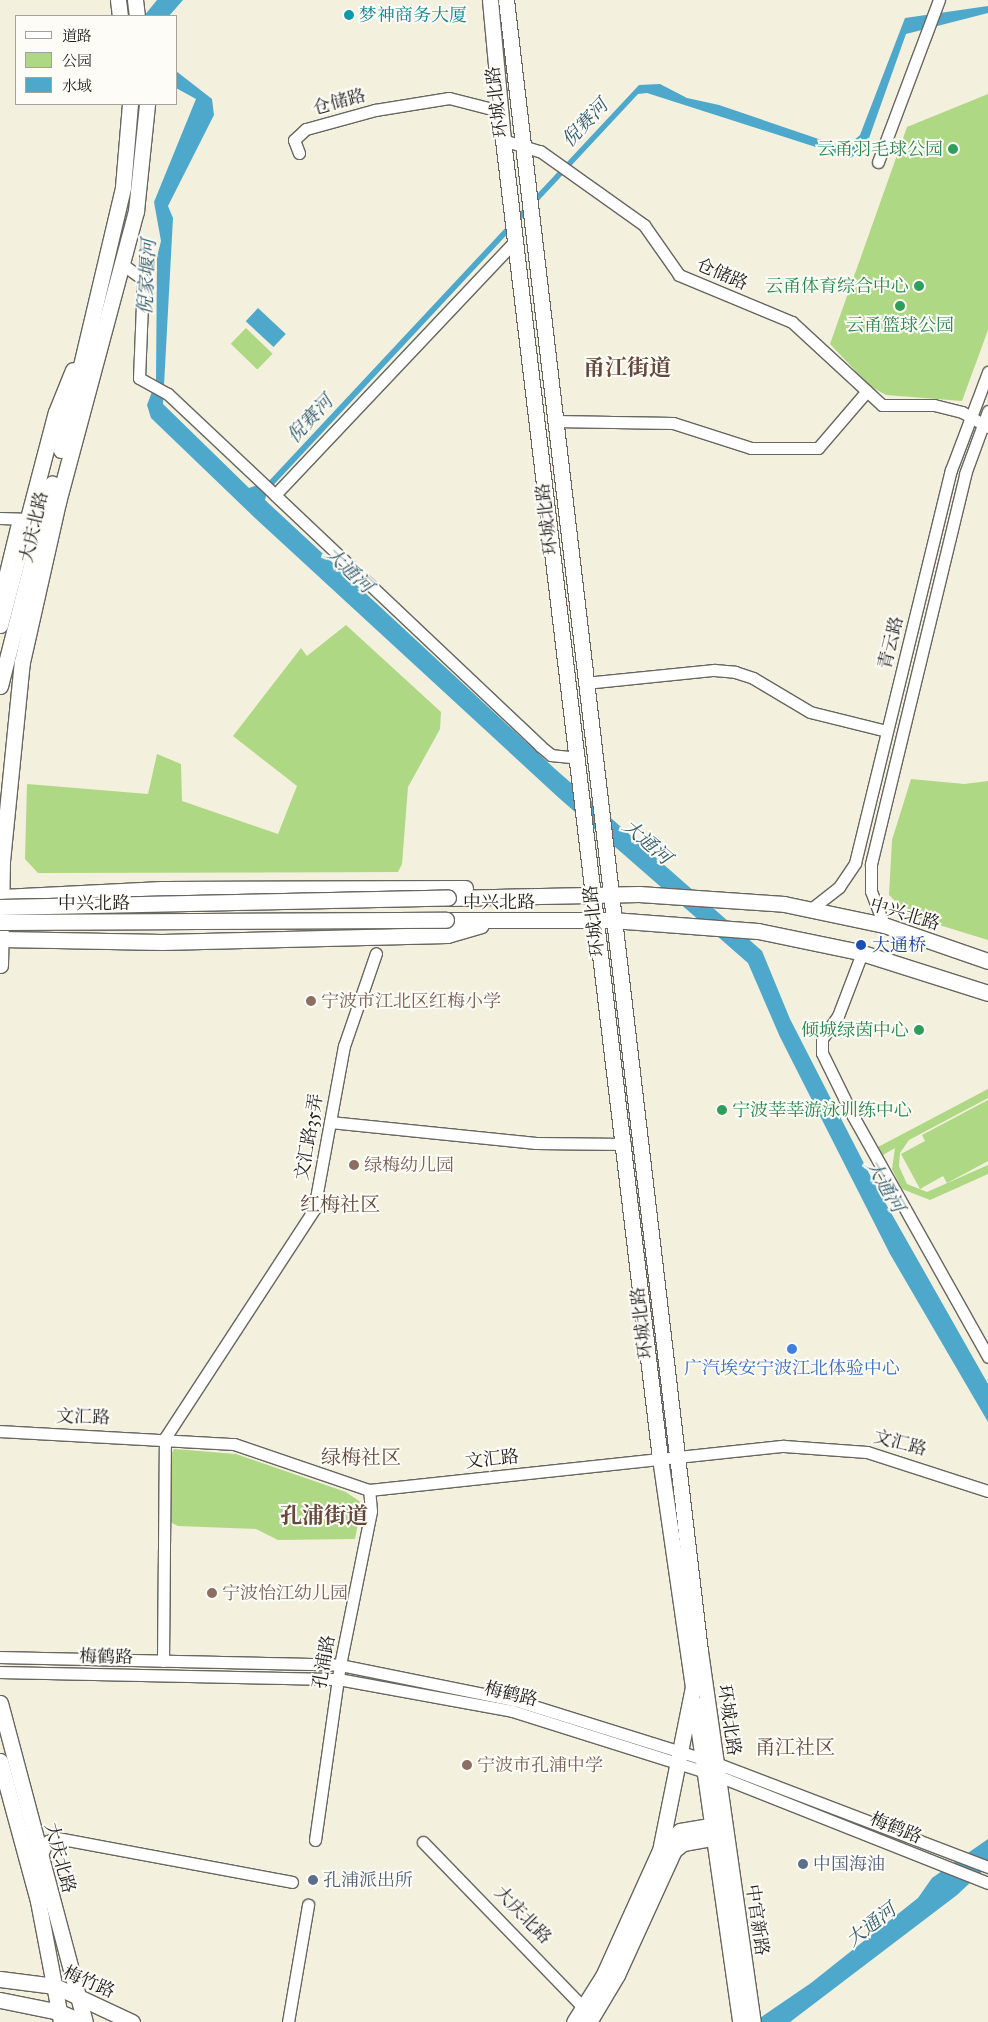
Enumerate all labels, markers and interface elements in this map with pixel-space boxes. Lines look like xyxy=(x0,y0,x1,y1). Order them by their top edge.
place label: 梦神商务大厦 xyxy=(359,4,467,26)
marker: 梦神商务大厦 xyxy=(343,9,355,21)
legend xyxy=(15,15,178,105)
text: 道路 xyxy=(62,27,92,45)
text: 公园 xyxy=(62,52,92,70)
street label: 环城北路 xyxy=(482,65,512,139)
text: 水域 xyxy=(62,77,92,95)
street label: 仓储路 xyxy=(310,85,368,119)
water label: 倪赛河 xyxy=(557,94,613,152)
place label: 云甬羽毛球公园 xyxy=(817,138,943,160)
marker: 云甬羽毛球公园 xyxy=(947,143,959,155)
water label: 倪家堰河 xyxy=(134,238,160,316)
street label: 仓储路 xyxy=(693,254,751,294)
place label: 云甬体育综合中心 xyxy=(765,275,909,297)
marker: 云甬体育综合中心 xyxy=(913,280,925,292)
marker: 云甬篮球公园 xyxy=(894,300,906,312)
place label: 云甬篮球公园 xyxy=(846,314,954,336)
district label: 甬江街道 xyxy=(583,355,671,381)
water label: 倪赛河 xyxy=(282,390,338,448)
street label: 环城北路 xyxy=(532,482,562,556)
street label: 大庆北路 xyxy=(15,489,53,565)
water label: 大通河 xyxy=(320,542,378,598)
street label: 青云路 xyxy=(874,614,908,672)
water label: 大通河 xyxy=(618,815,676,869)
street label: 环城北路 xyxy=(579,884,609,958)
street label: 中兴北路 xyxy=(463,891,535,913)
street label: 中兴北路 xyxy=(58,892,130,914)
street label: 中兴北路 xyxy=(867,893,943,935)
place label: 大通桥 xyxy=(872,934,926,956)
marker: 大通桥 xyxy=(854,938,868,952)
place label: 宁波市江北区红梅小学 xyxy=(321,990,501,1012)
marker: 宁波市江北区红梅小学 xyxy=(305,995,317,1007)
place label: 倾城绿茵中心 xyxy=(801,1019,909,1041)
marker: 倾城绿茵中心 xyxy=(913,1024,925,1036)
street label: 文汇路35弄 xyxy=(291,1092,327,1182)
place label: 宁波莘莘游泳训练中心 xyxy=(732,1099,912,1121)
marker: 宁波莘莘游泳训练中心 xyxy=(716,1104,728,1116)
place label: 绿梅幼儿园 xyxy=(364,1154,454,1176)
water label: 大通河 xyxy=(861,1156,909,1216)
marker: 绿梅幼儿园 xyxy=(348,1159,360,1171)
district label: 红梅社区 xyxy=(300,1192,380,1216)
street label: 环城北路 xyxy=(627,1286,657,1360)
marker: 广汽埃安宁波江北体验中心 xyxy=(786,1343,798,1355)
place label: 广汽埃安宁波江北体验中心 xyxy=(684,1357,900,1379)
street label: 文汇路 xyxy=(56,1405,110,1429)
street label: 文汇路 xyxy=(871,1426,929,1460)
district label: 绿梅社区 xyxy=(321,1445,401,1469)
street label: 文汇路 xyxy=(464,1445,520,1473)
district label: 孔浦街道 xyxy=(280,1503,368,1529)
place label: 宁波怡江幼儿园 xyxy=(222,1582,348,1604)
marker: 宁波怡江幼儿园 xyxy=(206,1587,218,1599)
street label: 孔浦路 xyxy=(309,1634,339,1690)
street label: 梅鹤路 xyxy=(79,1646,133,1668)
street label: 梅鹤路 xyxy=(482,1677,540,1711)
street label: 环城北路 xyxy=(713,1683,745,1757)
district label: 甬江社区 xyxy=(755,1735,835,1759)
place label: 宁波市孔浦中学 xyxy=(477,1754,603,1776)
marker: 宁波市孔浦中学 xyxy=(461,1759,473,1771)
street label: 梅鹤路 xyxy=(867,1808,925,1848)
street label: 大庆北路 xyxy=(40,1820,80,1896)
place label: 中国海油 xyxy=(813,1853,885,1875)
marker: 中国海油 xyxy=(797,1858,809,1870)
place label: 孔浦派出所 xyxy=(323,1869,413,1891)
marker: 孔浦派出所 xyxy=(307,1874,319,1886)
street label: 大庆北路 xyxy=(490,1882,556,1948)
street label: 中官新路 xyxy=(741,1883,773,1957)
water label: 大通河 xyxy=(842,1898,900,1952)
street label: 梅竹路 xyxy=(60,1962,118,2002)

